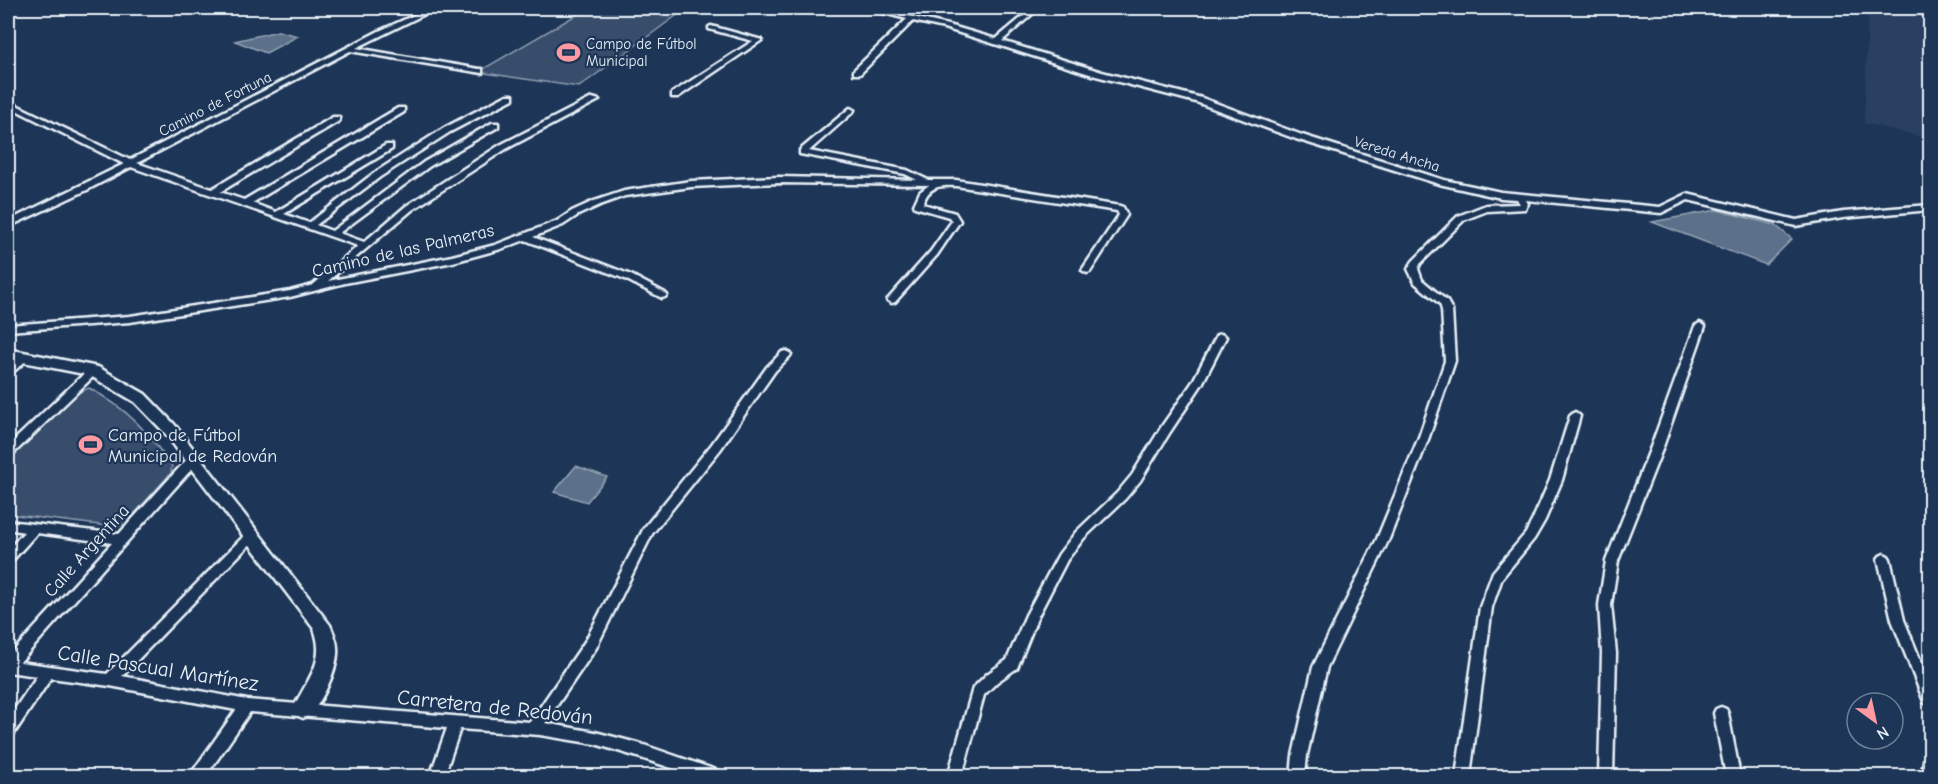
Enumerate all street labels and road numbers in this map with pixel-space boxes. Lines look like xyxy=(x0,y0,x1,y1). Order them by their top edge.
street label: Camino de Fortuna xyxy=(156,68,274,140)
street label: Vereda Ancha xyxy=(1352,132,1442,176)
street label: Camino de las Palmeras xyxy=(310,220,496,282)
street label: Calle Argentina xyxy=(40,500,134,602)
street label: Calle Pascual Martínez xyxy=(56,640,260,696)
street label: Carretera de Redován xyxy=(396,685,594,729)

